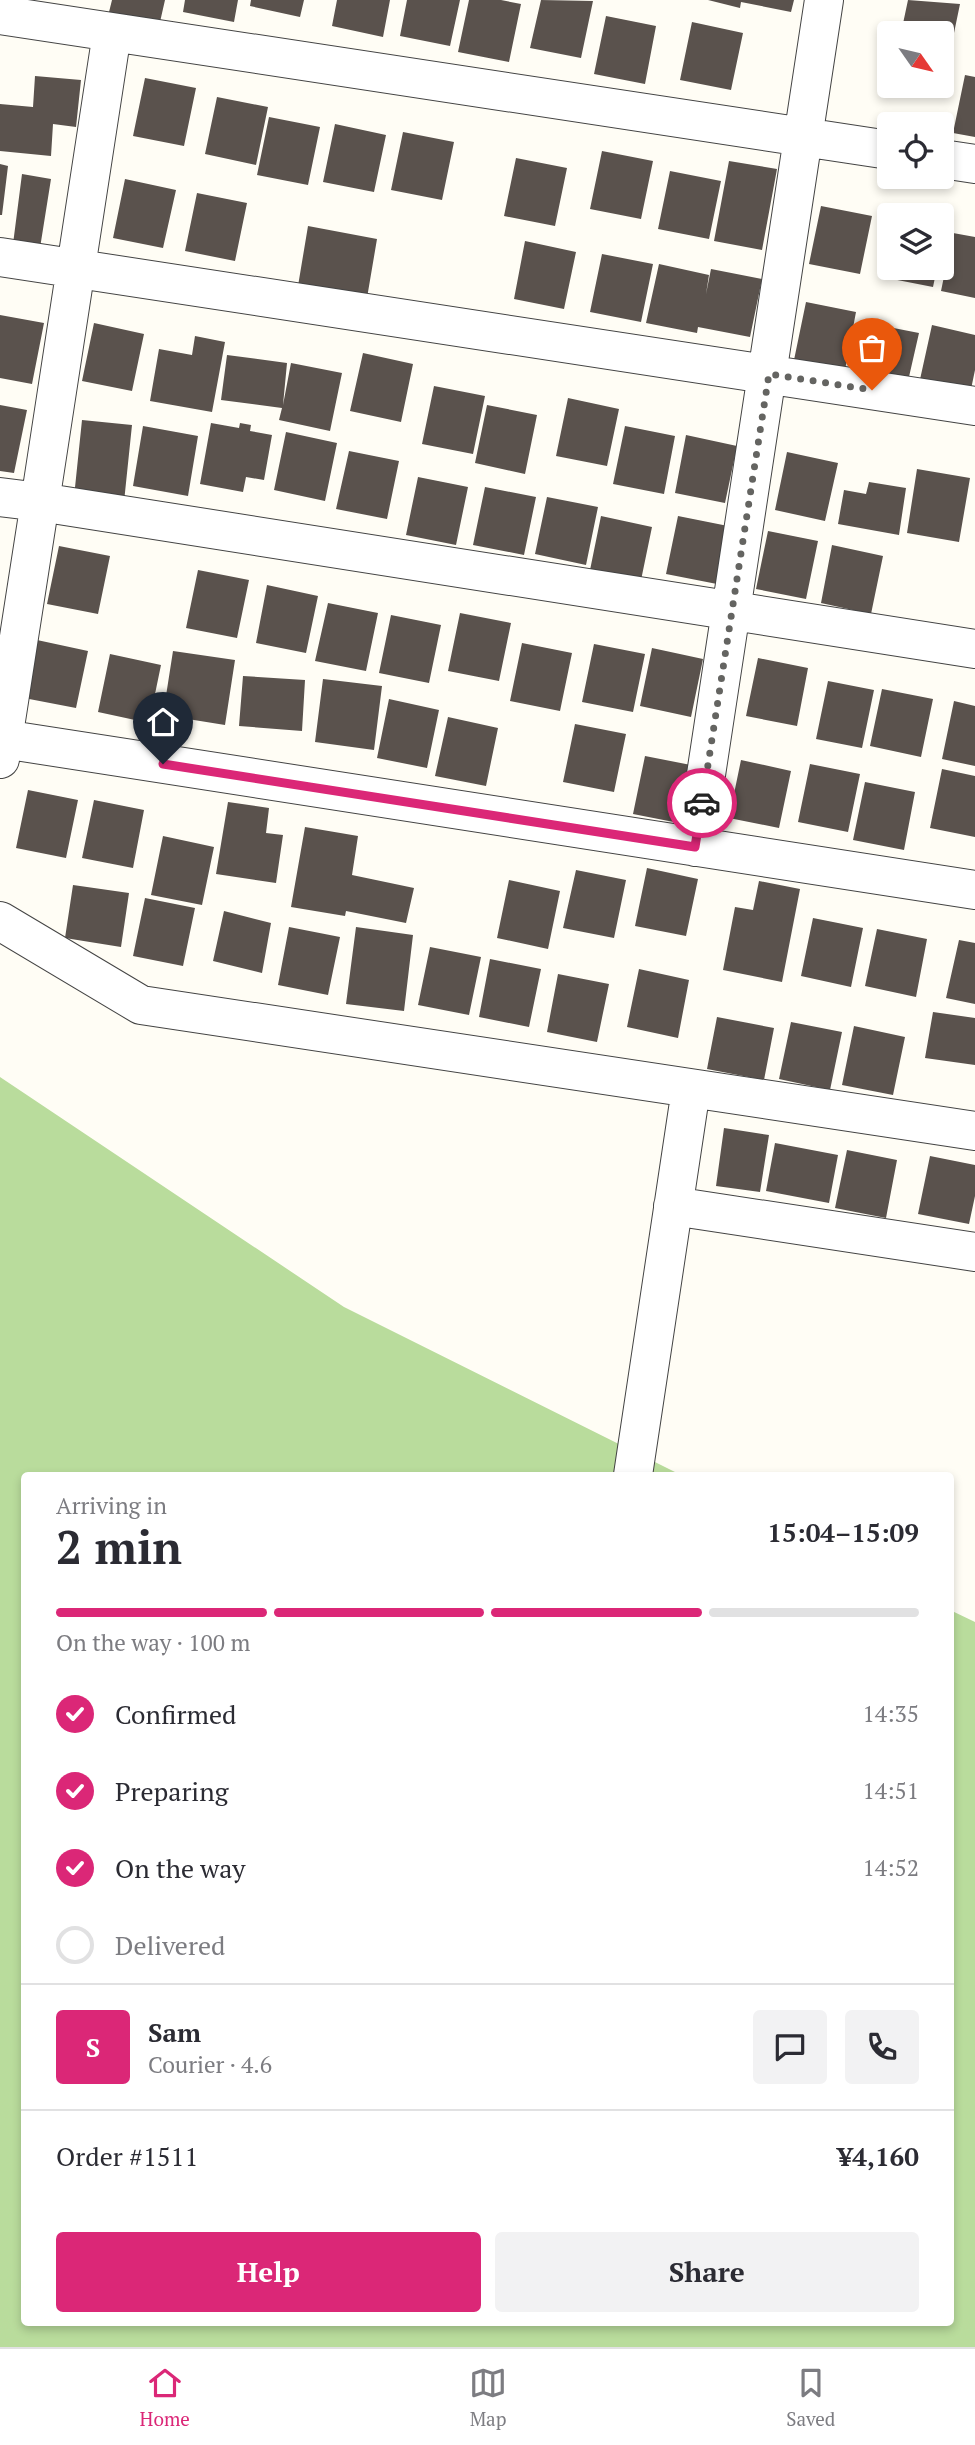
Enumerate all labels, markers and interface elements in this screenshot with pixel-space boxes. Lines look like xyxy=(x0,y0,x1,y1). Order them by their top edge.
north arrow xyxy=(877,21,954,98)
map controls xyxy=(877,21,954,280)
button: locate xyxy=(877,112,954,189)
button: layers xyxy=(877,203,954,280)
pin xyxy=(842,318,902,390)
icon: bag xyxy=(853,329,891,367)
pin xyxy=(133,692,193,764)
icon: home xyxy=(144,703,182,741)
courier xyxy=(667,768,737,838)
icon: car xyxy=(683,784,721,822)
text: Arriving in xyxy=(56,1490,167,1521)
text: 15:04–15:09 xyxy=(767,1515,919,1549)
text: 2 min xyxy=(56,1516,182,1577)
text: On the way · 100 m xyxy=(56,1627,250,1658)
icon: check xyxy=(56,1695,94,1733)
text: Confirmed xyxy=(115,1697,236,1731)
text: 14:35 xyxy=(862,1698,919,1729)
icon: check xyxy=(56,1772,94,1810)
text: Preparing xyxy=(115,1774,228,1808)
text: 14:51 xyxy=(862,1775,919,1806)
icon: check xyxy=(56,1849,94,1887)
text: On the way xyxy=(115,1851,246,1885)
text: 14:52 xyxy=(862,1852,919,1883)
text: Delivered xyxy=(115,1928,225,1962)
button: chat xyxy=(753,2010,827,2084)
button: phone xyxy=(845,2010,919,2084)
text: Sam xyxy=(148,2015,201,2049)
text: S xyxy=(86,2030,100,2064)
text: Courier · 4.6 xyxy=(148,2049,272,2080)
text: Order #1511 xyxy=(56,2139,198,2173)
text: ¥4,160 xyxy=(838,2139,919,2173)
button: Help xyxy=(56,2232,481,2312)
button: Share xyxy=(495,2232,919,2312)
tab: Home xyxy=(140,2364,190,2431)
tab: Map xyxy=(469,2364,507,2431)
tab: Saved xyxy=(786,2364,835,2431)

